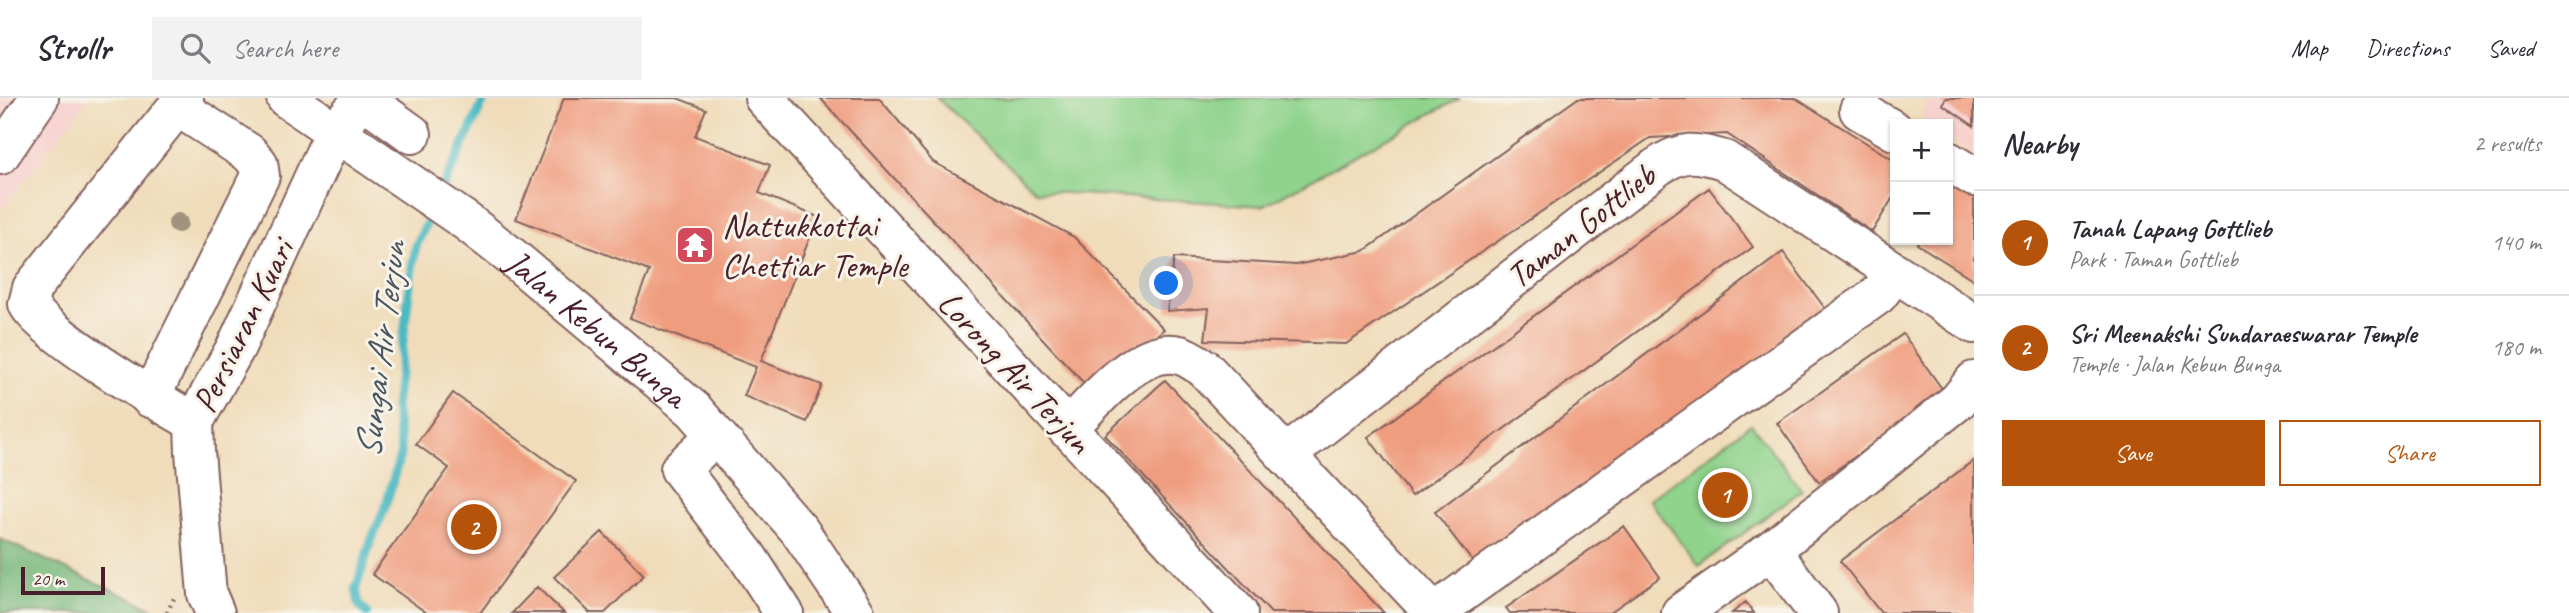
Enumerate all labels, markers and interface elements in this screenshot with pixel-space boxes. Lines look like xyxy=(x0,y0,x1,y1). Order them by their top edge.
search box xyxy=(152,17,642,80)
text: Strollr xyxy=(35,27,110,69)
icon: search xyxy=(176,29,214,67)
text: Search here xyxy=(232,32,338,65)
text: Map xyxy=(2291,33,2328,63)
text: Directions xyxy=(2366,33,2449,63)
text: Saved xyxy=(2487,33,2534,63)
map controls xyxy=(1890,119,1953,245)
button: + xyxy=(1890,119,1953,182)
text: Nearby xyxy=(2002,125,2078,163)
text: 2 results xyxy=(2474,129,2541,158)
street label: Taman Gottlieb xyxy=(1497,152,1666,299)
button: − xyxy=(1890,182,1953,245)
place label: Nattukkottai Chettiar Temple xyxy=(722,203,910,288)
text: Tanah Lapang Gottlieb xyxy=(2069,212,2272,245)
temple icon: Nattukkottai Chettiar Temple xyxy=(674,224,716,266)
street label: Persiaran Kuari xyxy=(182,228,306,420)
text: 1 xyxy=(2020,228,2030,257)
text: 140 m xyxy=(2492,228,2541,257)
water label: Sungai Air Terjun xyxy=(343,236,417,461)
street label: Jalan Kebun Bunga xyxy=(495,238,699,419)
text: Park · Taman Gottlieb xyxy=(2069,245,2238,274)
your location xyxy=(1149,266,1183,300)
street label: Lorong Air Terjun xyxy=(928,281,1103,464)
text: Sri Meenakshi Sundaraeswarar Temple xyxy=(2069,317,2417,350)
text: 2 xyxy=(2020,333,2030,362)
text: 180 m xyxy=(2492,333,2541,362)
text: Temple · Jalan Kebun Bunga xyxy=(2069,350,2280,379)
button: Save xyxy=(2002,420,2265,486)
button: Share xyxy=(2279,420,2541,486)
pin: 1 xyxy=(1702,469,1748,521)
pin: 2 xyxy=(451,501,497,553)
scale bar xyxy=(21,564,105,596)
text: 20 m xyxy=(32,567,64,591)

